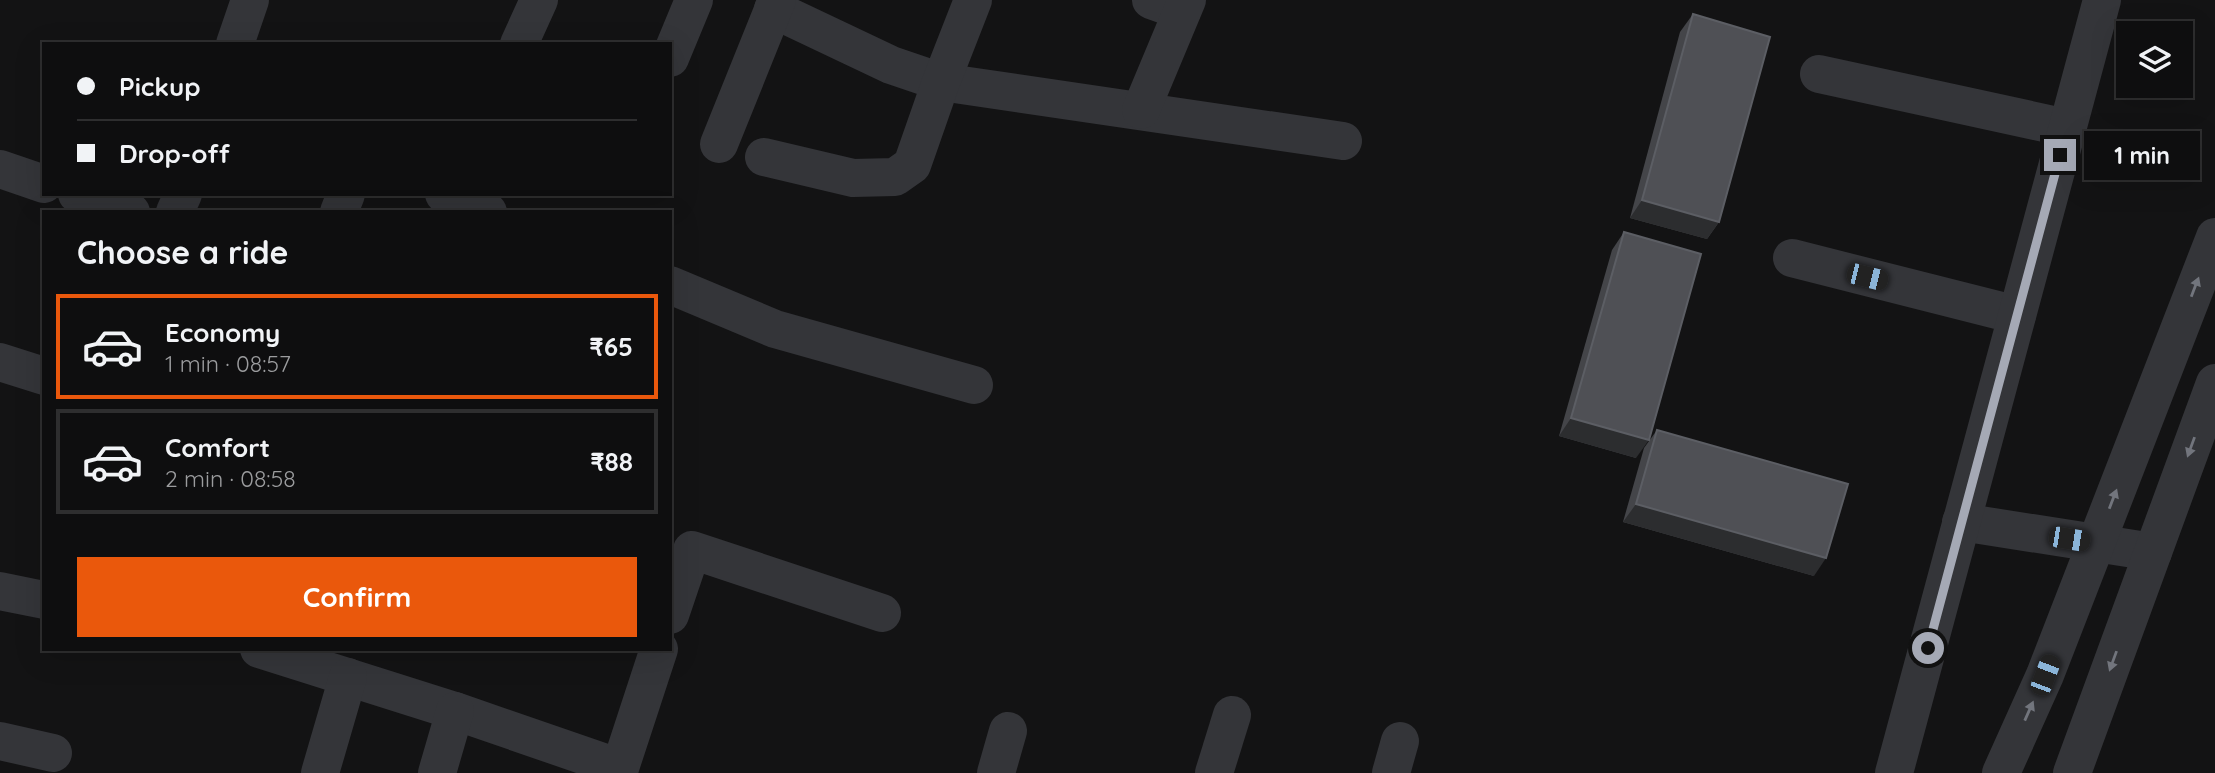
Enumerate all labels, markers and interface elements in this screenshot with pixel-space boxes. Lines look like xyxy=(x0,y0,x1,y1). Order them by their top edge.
map controls xyxy=(2116,21,2193,98)
button: layers xyxy=(2116,21,2193,98)
text: Pickup xyxy=(119,70,201,103)
callout: 1 min xyxy=(2084,130,2200,180)
text: Drop-off xyxy=(119,137,230,170)
route end xyxy=(2044,139,2076,171)
text: 1 min xyxy=(2114,141,2170,170)
text: Choose a ride xyxy=(77,232,289,272)
car xyxy=(1845,262,1890,292)
one-way arrow xyxy=(2190,277,2201,298)
icon: car xyxy=(81,315,144,378)
text: Economy xyxy=(165,316,280,349)
text: ₹65 xyxy=(589,330,633,363)
text: 1 min · 08:57 xyxy=(165,349,291,378)
icon: car xyxy=(81,430,144,493)
text: Comfort xyxy=(165,431,270,464)
one-way arrow xyxy=(2186,437,2197,458)
text: ₹88 xyxy=(590,445,633,478)
text: 2 min · 08:58 xyxy=(165,464,296,493)
one-way arrow xyxy=(2108,489,2119,510)
car xyxy=(2047,525,2092,553)
button: Confirm xyxy=(77,557,637,637)
route start xyxy=(1912,632,1944,664)
one-way arrow xyxy=(2107,650,2118,671)
car xyxy=(2028,652,2063,698)
one-way arrow xyxy=(2023,701,2035,721)

